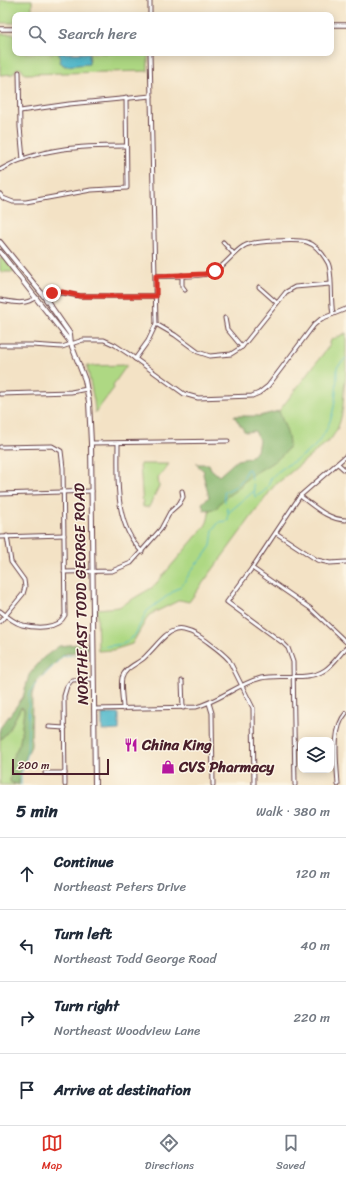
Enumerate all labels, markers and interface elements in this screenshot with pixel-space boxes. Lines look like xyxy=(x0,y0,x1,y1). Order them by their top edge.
search box xyxy=(12,12,334,56)
text: Search here xyxy=(58,21,137,47)
icon: search xyxy=(26,23,48,45)
route start xyxy=(206,262,224,280)
route end xyxy=(43,284,61,302)
street label: NORTHEAST TODD GEORGE ROAD xyxy=(66,483,96,705)
place label: China King xyxy=(141,732,212,758)
restaurant icon: China King xyxy=(123,737,139,753)
map controls xyxy=(298,737,334,773)
button: layers xyxy=(298,737,334,773)
place label: CVS Pharmacy xyxy=(178,754,275,780)
text: 200 m xyxy=(18,756,50,775)
scale bar xyxy=(12,757,109,776)
shop icon: CVS Pharmacy xyxy=(160,759,176,775)
text: 5 min xyxy=(16,796,58,826)
text: Walk · 380 m xyxy=(256,800,330,823)
text: Continue xyxy=(54,849,114,875)
text: 120 m xyxy=(295,862,330,885)
icon: ahead xyxy=(16,863,38,885)
text: Northeast Peters Drive xyxy=(54,875,186,898)
text: Turn left xyxy=(54,921,112,947)
text: 40 m xyxy=(300,934,330,957)
icon: left xyxy=(16,935,38,957)
text: Northeast Todd George Road xyxy=(54,947,216,970)
text: Turn right xyxy=(54,993,119,1019)
text: 220 m xyxy=(293,1006,330,1029)
icon: right xyxy=(16,1007,38,1029)
text: Northeast Woodview Lane xyxy=(54,1019,200,1042)
text: Arrive at destination xyxy=(54,1077,191,1103)
icon: arrive xyxy=(16,1079,38,1101)
tab: Map xyxy=(41,1132,63,1175)
tab: Directions xyxy=(145,1132,194,1175)
tab: Saved xyxy=(276,1132,305,1175)

